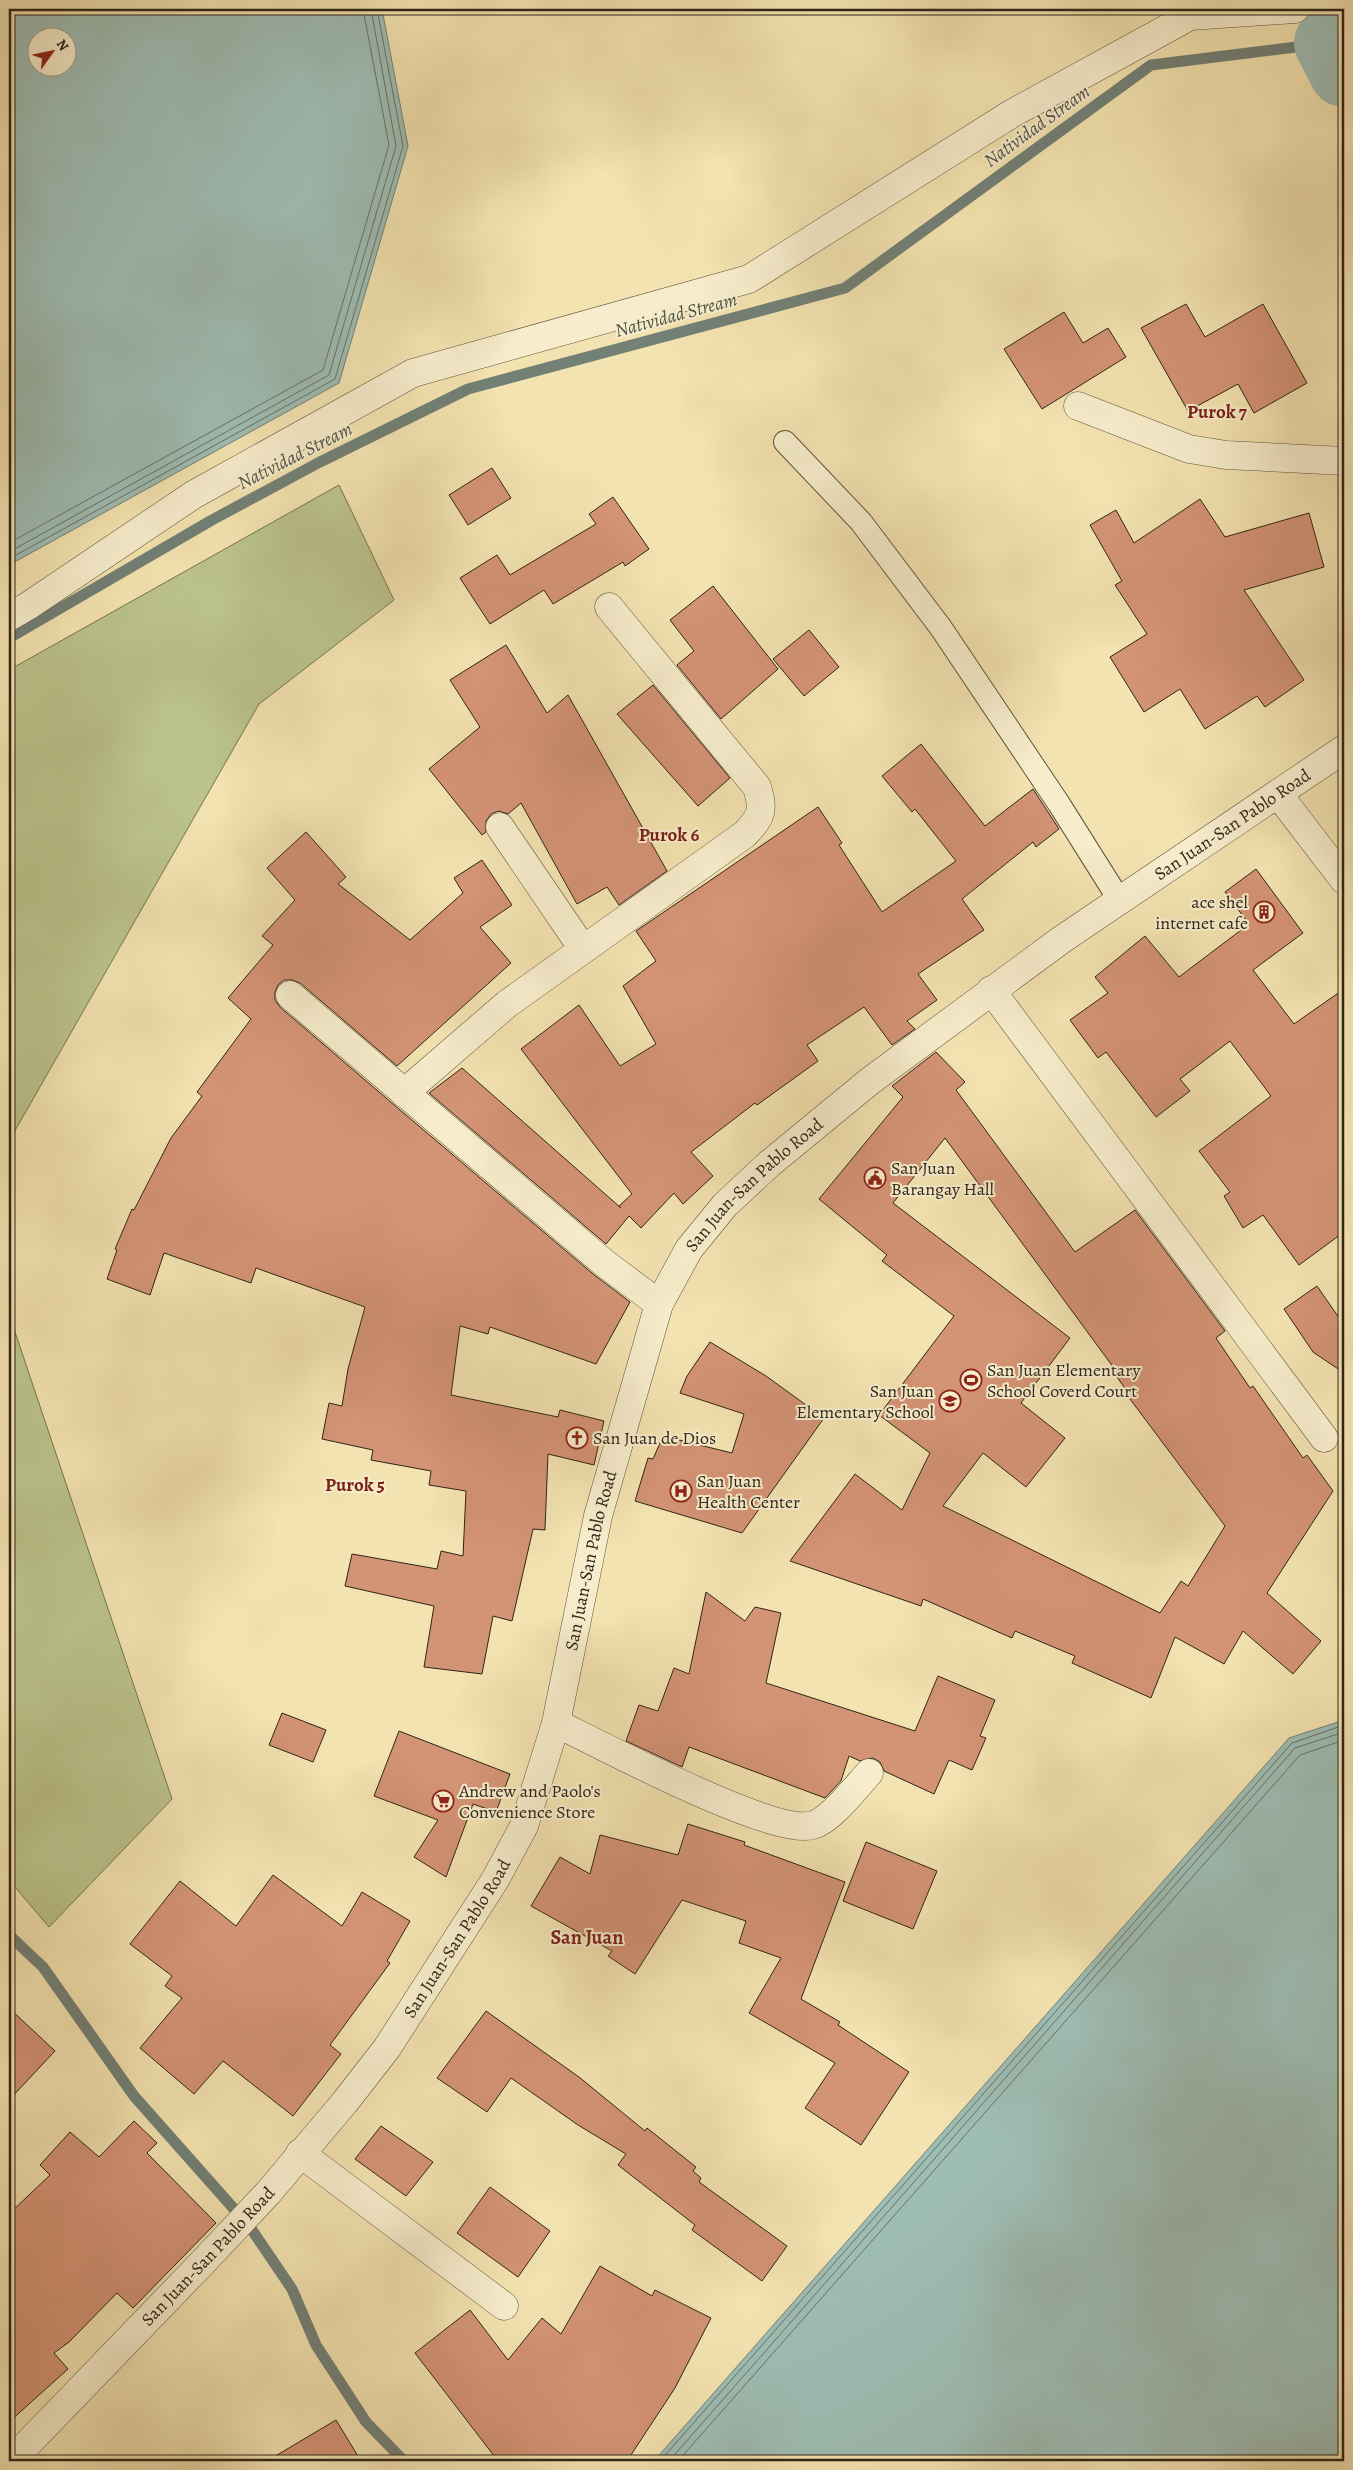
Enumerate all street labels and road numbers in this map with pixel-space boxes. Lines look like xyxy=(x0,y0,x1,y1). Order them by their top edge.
street label: San Juan-San Pablo Road xyxy=(1149,763,1315,886)
street label: San Juan-San Pablo Road xyxy=(680,1112,828,1257)
street label: San Juan-San Pablo Road xyxy=(559,1467,623,1653)
street label: San Juan-San Pablo Road xyxy=(398,1854,516,2022)
street label: San Juan-San Pablo Road xyxy=(136,2181,280,2331)

